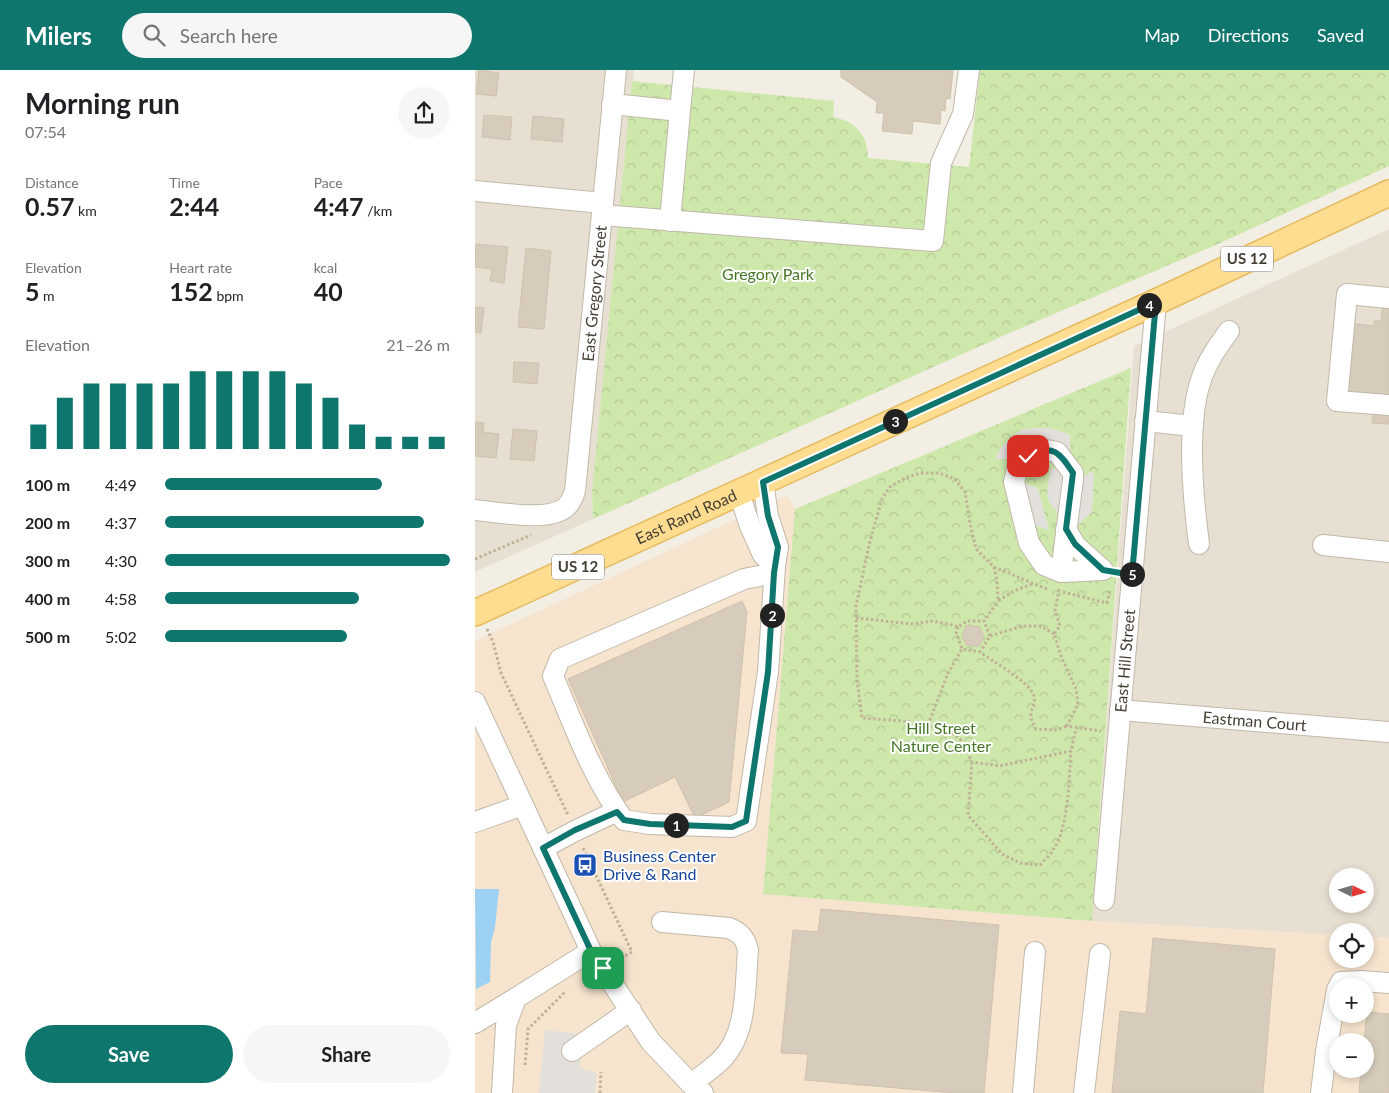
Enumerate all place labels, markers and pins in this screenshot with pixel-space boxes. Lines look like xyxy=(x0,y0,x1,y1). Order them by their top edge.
pin: 4 xyxy=(1137,292,1161,318)
pin: 3 xyxy=(883,408,907,434)
pin xyxy=(1007,435,1049,477)
pin: 5 xyxy=(1119,562,1145,586)
pin: 2 xyxy=(759,602,785,628)
pin: 1 xyxy=(663,812,689,838)
place label: Business Center Drive & Rand xyxy=(603,846,716,883)
bus stop icon: Business Center Drive & Rand xyxy=(572,852,598,878)
pin xyxy=(582,947,624,989)

